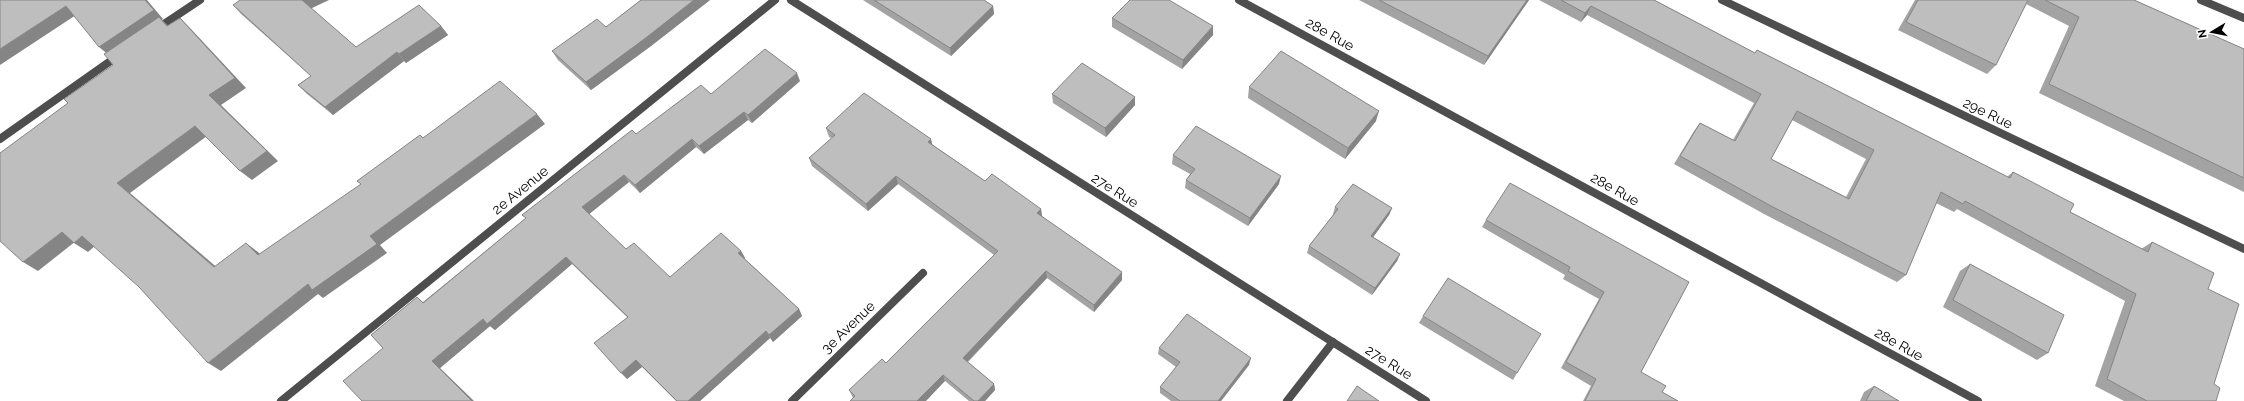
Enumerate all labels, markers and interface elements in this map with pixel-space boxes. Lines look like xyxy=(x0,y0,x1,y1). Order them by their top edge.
north arrow xyxy=(2192,12,2232,52)
street label: 28e Rue xyxy=(1303,14,1357,54)
text: N xyxy=(2196,28,2210,39)
street label: 29e Rue xyxy=(1961,94,2015,132)
street label: 2e Avenue xyxy=(489,162,551,218)
street label: 27e Rue xyxy=(1089,169,1141,211)
street label: 28e Rue xyxy=(1588,169,1642,209)
street label: 3e Avenue xyxy=(818,298,878,356)
street label: 28e Rue xyxy=(1872,324,1926,364)
street label: 27e Rue xyxy=(1363,341,1415,383)

